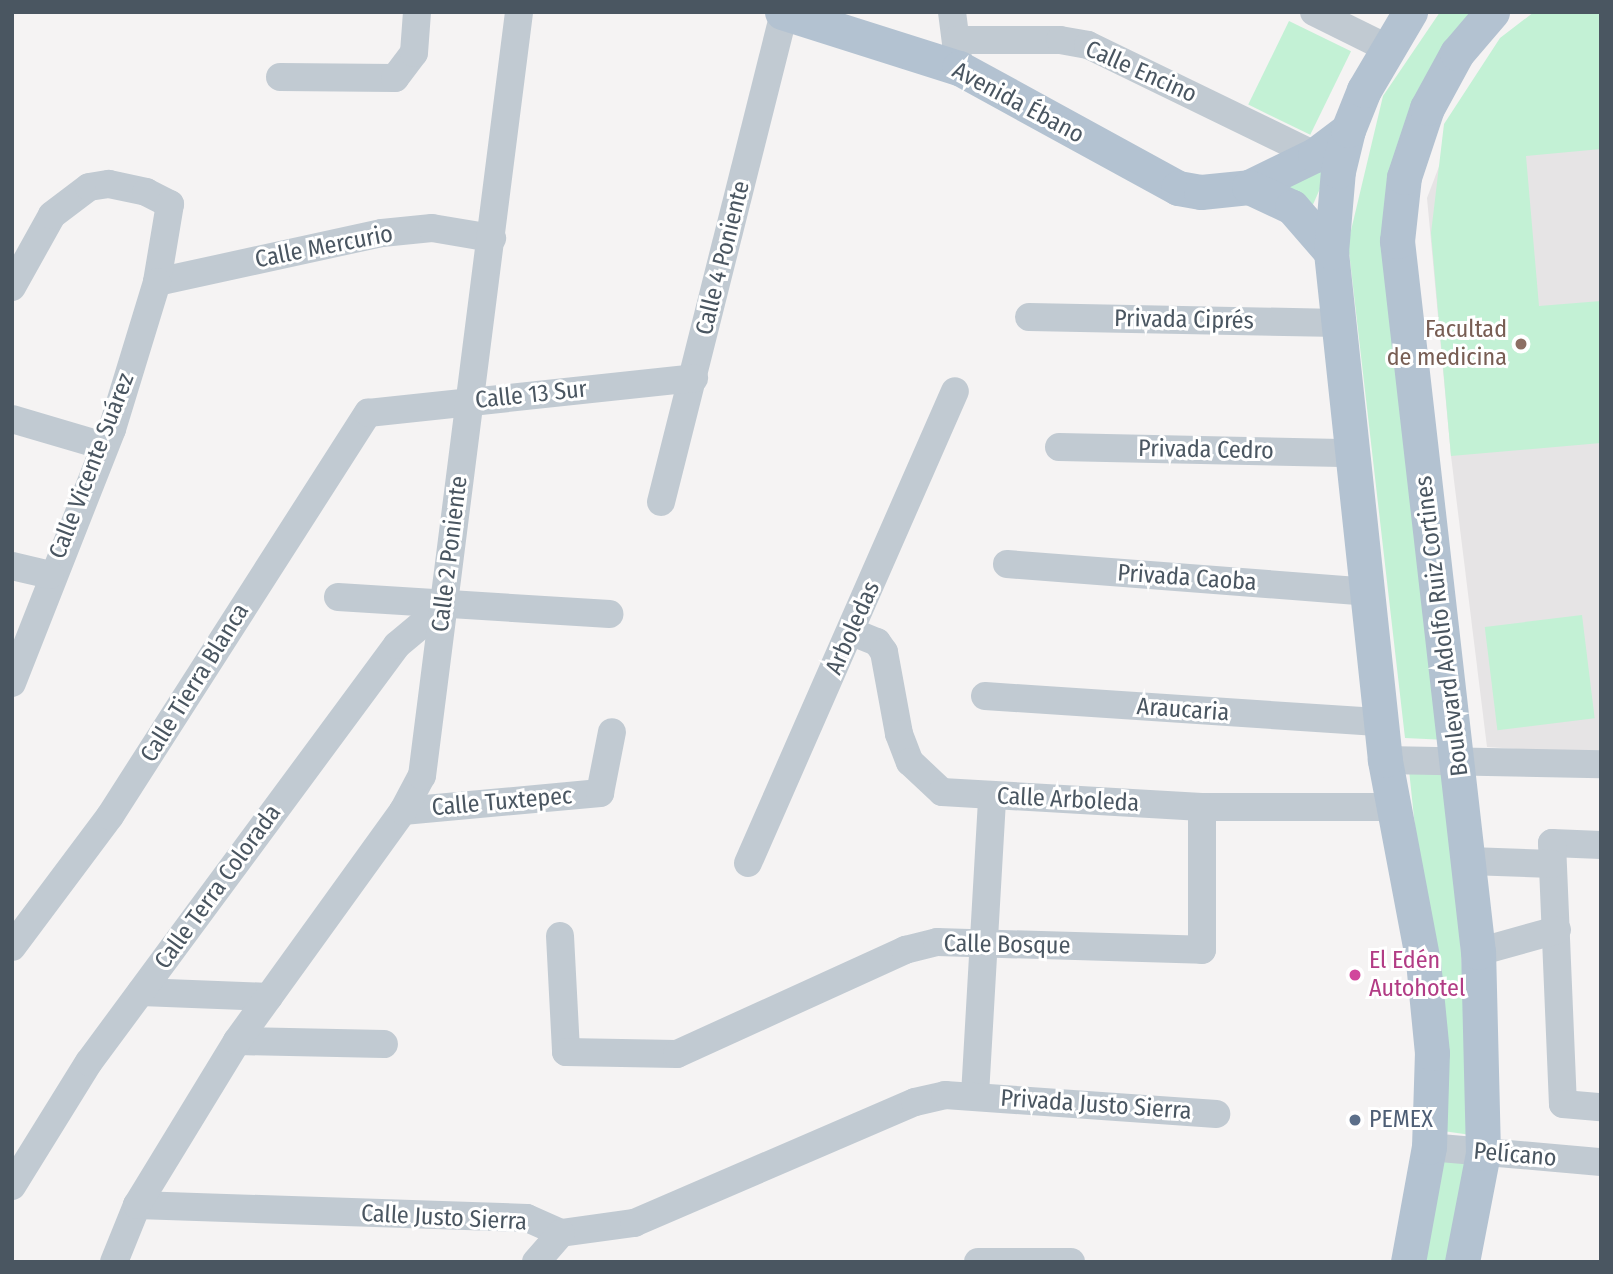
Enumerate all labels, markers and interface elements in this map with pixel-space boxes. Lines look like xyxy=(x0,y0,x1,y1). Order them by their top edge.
street label: Calle Encino xyxy=(1081,35,1201,109)
street label: Avenida Ébano xyxy=(947,56,1089,150)
street label: Calle 4 Poniente xyxy=(690,178,756,338)
street label: Calle Mercurio xyxy=(253,220,395,274)
street label: Privada Ciprés xyxy=(1114,304,1254,336)
place label: Facultad de medicina xyxy=(1387,316,1507,372)
marker: Facultad de medicina xyxy=(1513,336,1529,352)
street label: Calle Vicente Suárez xyxy=(43,369,141,563)
street label: Calle 13 Sur xyxy=(474,375,588,415)
street label: Privada Cedro xyxy=(1138,434,1274,466)
street label: Calle 2 Poniente xyxy=(426,474,474,634)
street label: Boulevard Adolfo Ruiz Cortines xyxy=(1409,474,1475,778)
street label: Privada Caoba xyxy=(1116,559,1258,597)
street label: Arboledas xyxy=(820,577,886,679)
street label: Calle Tierra Blanca xyxy=(135,598,255,768)
street label: Araucaria xyxy=(1136,692,1230,728)
street label: Calle Tuxtepec xyxy=(431,782,573,822)
street label: Calle Arboleda xyxy=(996,782,1140,818)
street label: Calle Terra Colorada xyxy=(149,799,287,975)
street label: Calle Bosque xyxy=(943,929,1071,961)
place label: El Edén Autohotel xyxy=(1369,947,1465,1003)
marker: El Edén Autohotel xyxy=(1347,967,1363,983)
street label: Privada Justo Sierra xyxy=(999,1084,1193,1126)
place label: PEMEX xyxy=(1369,1106,1433,1134)
marker: PEMEX xyxy=(1347,1112,1363,1128)
street label: Pelícano xyxy=(1472,1137,1558,1173)
street label: Calle Justo Sierra xyxy=(360,1199,528,1237)

